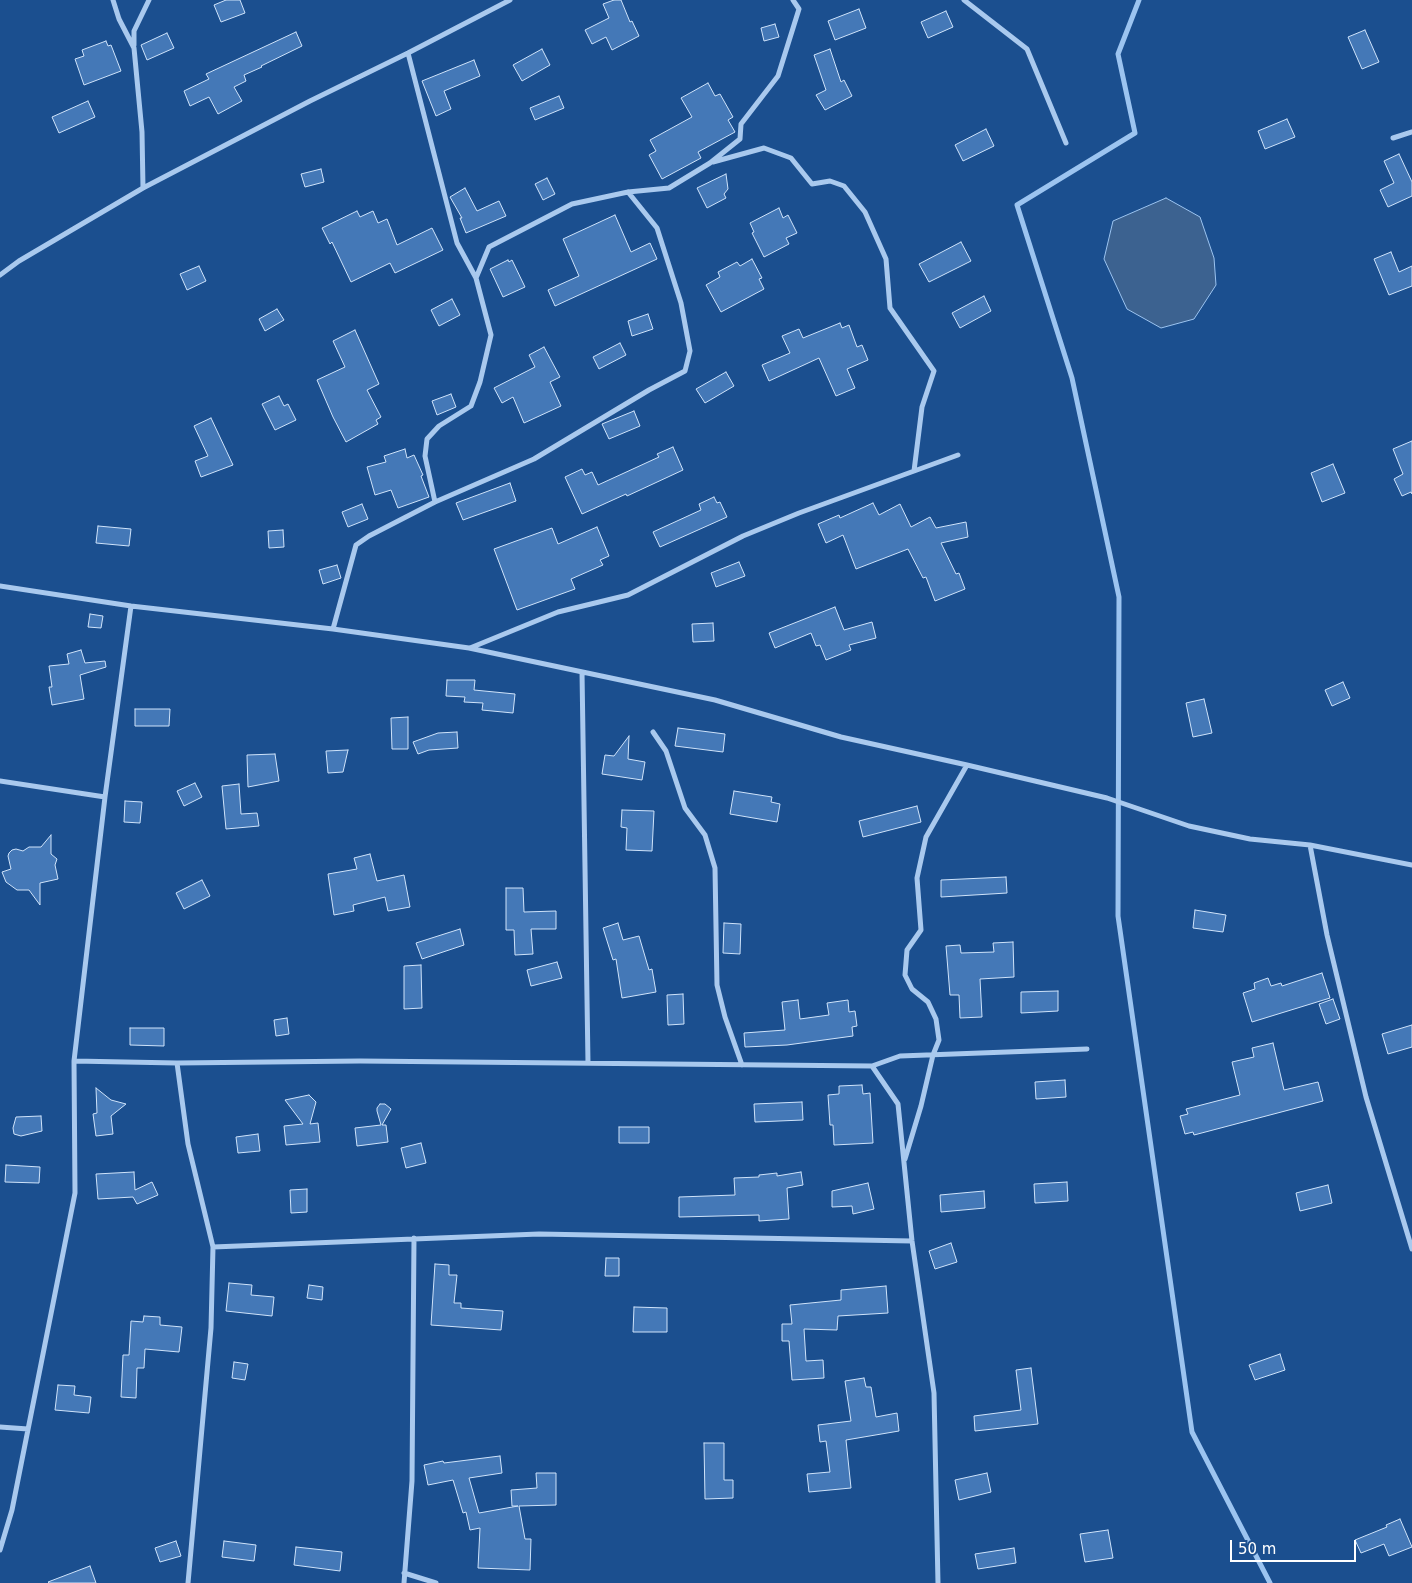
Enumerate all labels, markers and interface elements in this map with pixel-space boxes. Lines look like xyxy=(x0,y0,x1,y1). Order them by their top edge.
scale bar xyxy=(1232,1530,1358,1562)
text: 50 m xyxy=(1238,1540,1276,1558)

